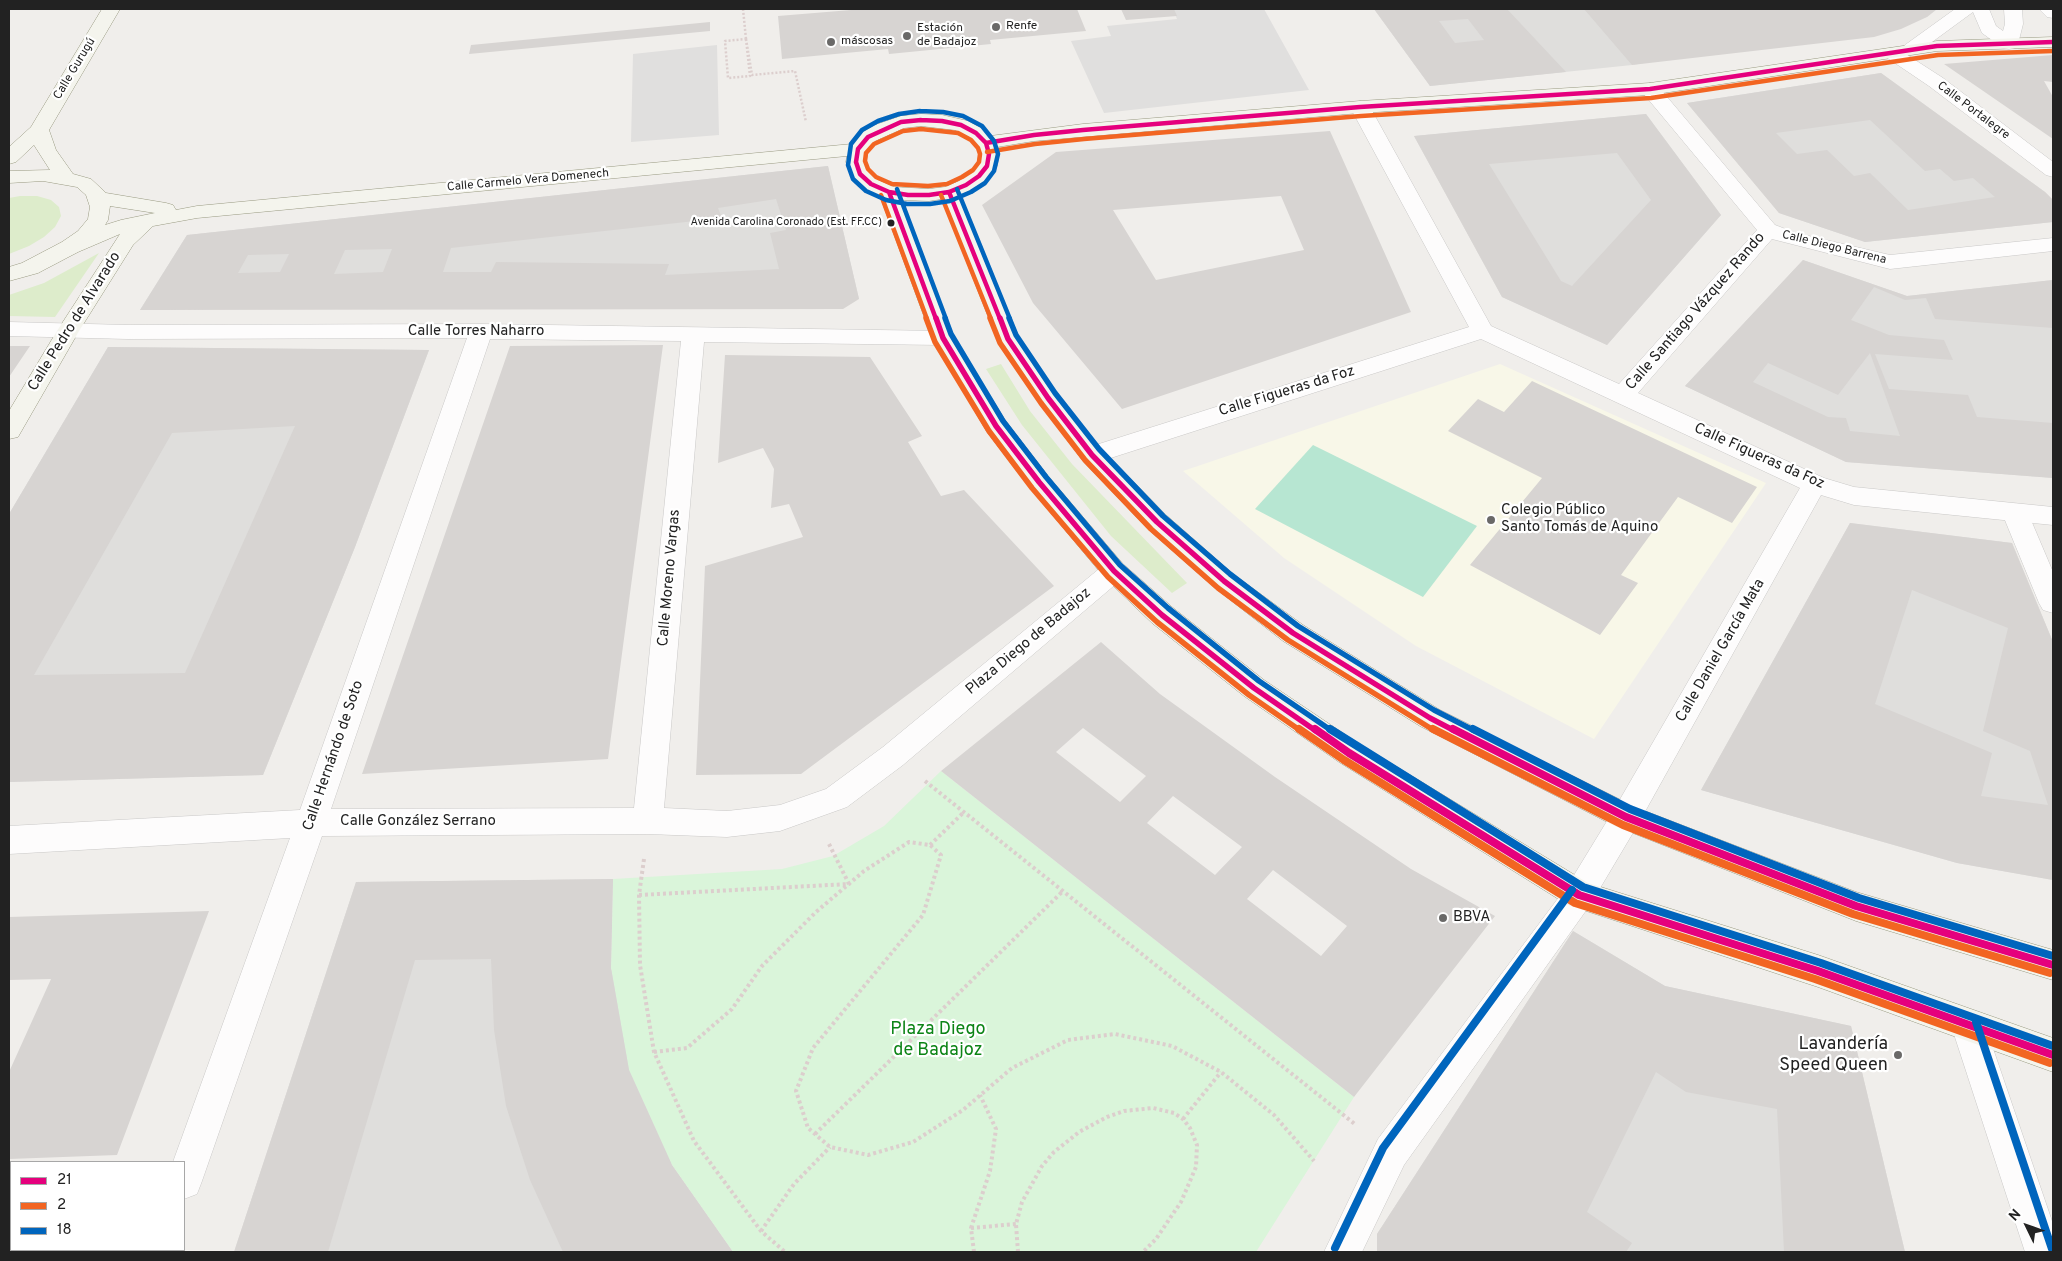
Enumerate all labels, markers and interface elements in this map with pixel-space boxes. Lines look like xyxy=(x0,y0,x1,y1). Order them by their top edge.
place label: Renfe xyxy=(1006,20,1037,34)
marker: Renfe xyxy=(990,21,1002,33)
place label: Estación de Badajoz xyxy=(917,22,977,50)
marker: Estación de Badajoz xyxy=(901,30,913,42)
place label: máscosas xyxy=(841,35,893,49)
street label: Calle Gurugú xyxy=(51,36,99,102)
marker: máscosas xyxy=(825,36,837,48)
street label: Calle Portalegre xyxy=(1934,79,2012,143)
street label: Calle Carmelo Vera Domenech xyxy=(446,167,610,195)
place label: Avenida Carolina Coronado (Est. FF.CC) xyxy=(690,216,882,230)
marker: Avenida Carolina Coronado (Est. FF.CC) xyxy=(886,218,896,228)
street label: Calle Diego Barrena xyxy=(1780,228,1888,268)
street label: Calle Santiago Vázquez Rando xyxy=(1623,229,1769,395)
street label: Calle Pedro de Alvarado xyxy=(25,249,125,395)
street label: Calle Torres Naharro xyxy=(408,323,544,341)
street label: Calle Figueras da Foz xyxy=(1217,363,1357,421)
street label: Calle Figueras da Foz xyxy=(1691,420,1827,494)
place label: Colegio Público Santo Tomás de Aquino xyxy=(1501,502,1658,537)
street label: Calle Moreno Vargas xyxy=(655,509,685,647)
marker: Colegio Público Santo Tomás de Aquino xyxy=(1485,514,1497,526)
street label: Calle Daniel García Mata xyxy=(1673,576,1769,726)
street label: Plaza Diego de Badajoz xyxy=(963,585,1095,699)
street label: Calle Hernándo de Soto xyxy=(300,678,368,834)
street label: Calle González Serrano xyxy=(340,813,496,831)
place label: BBVA xyxy=(1453,909,1490,927)
marker: BBVA xyxy=(1437,912,1449,924)
park label: Plaza Diego de Badajoz xyxy=(890,1019,986,1062)
place label: Lavandería Speed Queen xyxy=(1779,1034,1888,1076)
marker: Lavandería Speed Queen xyxy=(1892,1049,1904,1061)
legend xyxy=(10,1161,185,1251)
text: 21 xyxy=(57,1171,72,1190)
text: 2 xyxy=(57,1196,66,1215)
north arrow xyxy=(2002,1201,2052,1251)
text: N xyxy=(2006,1206,2025,1225)
text: 18 xyxy=(57,1221,72,1240)

